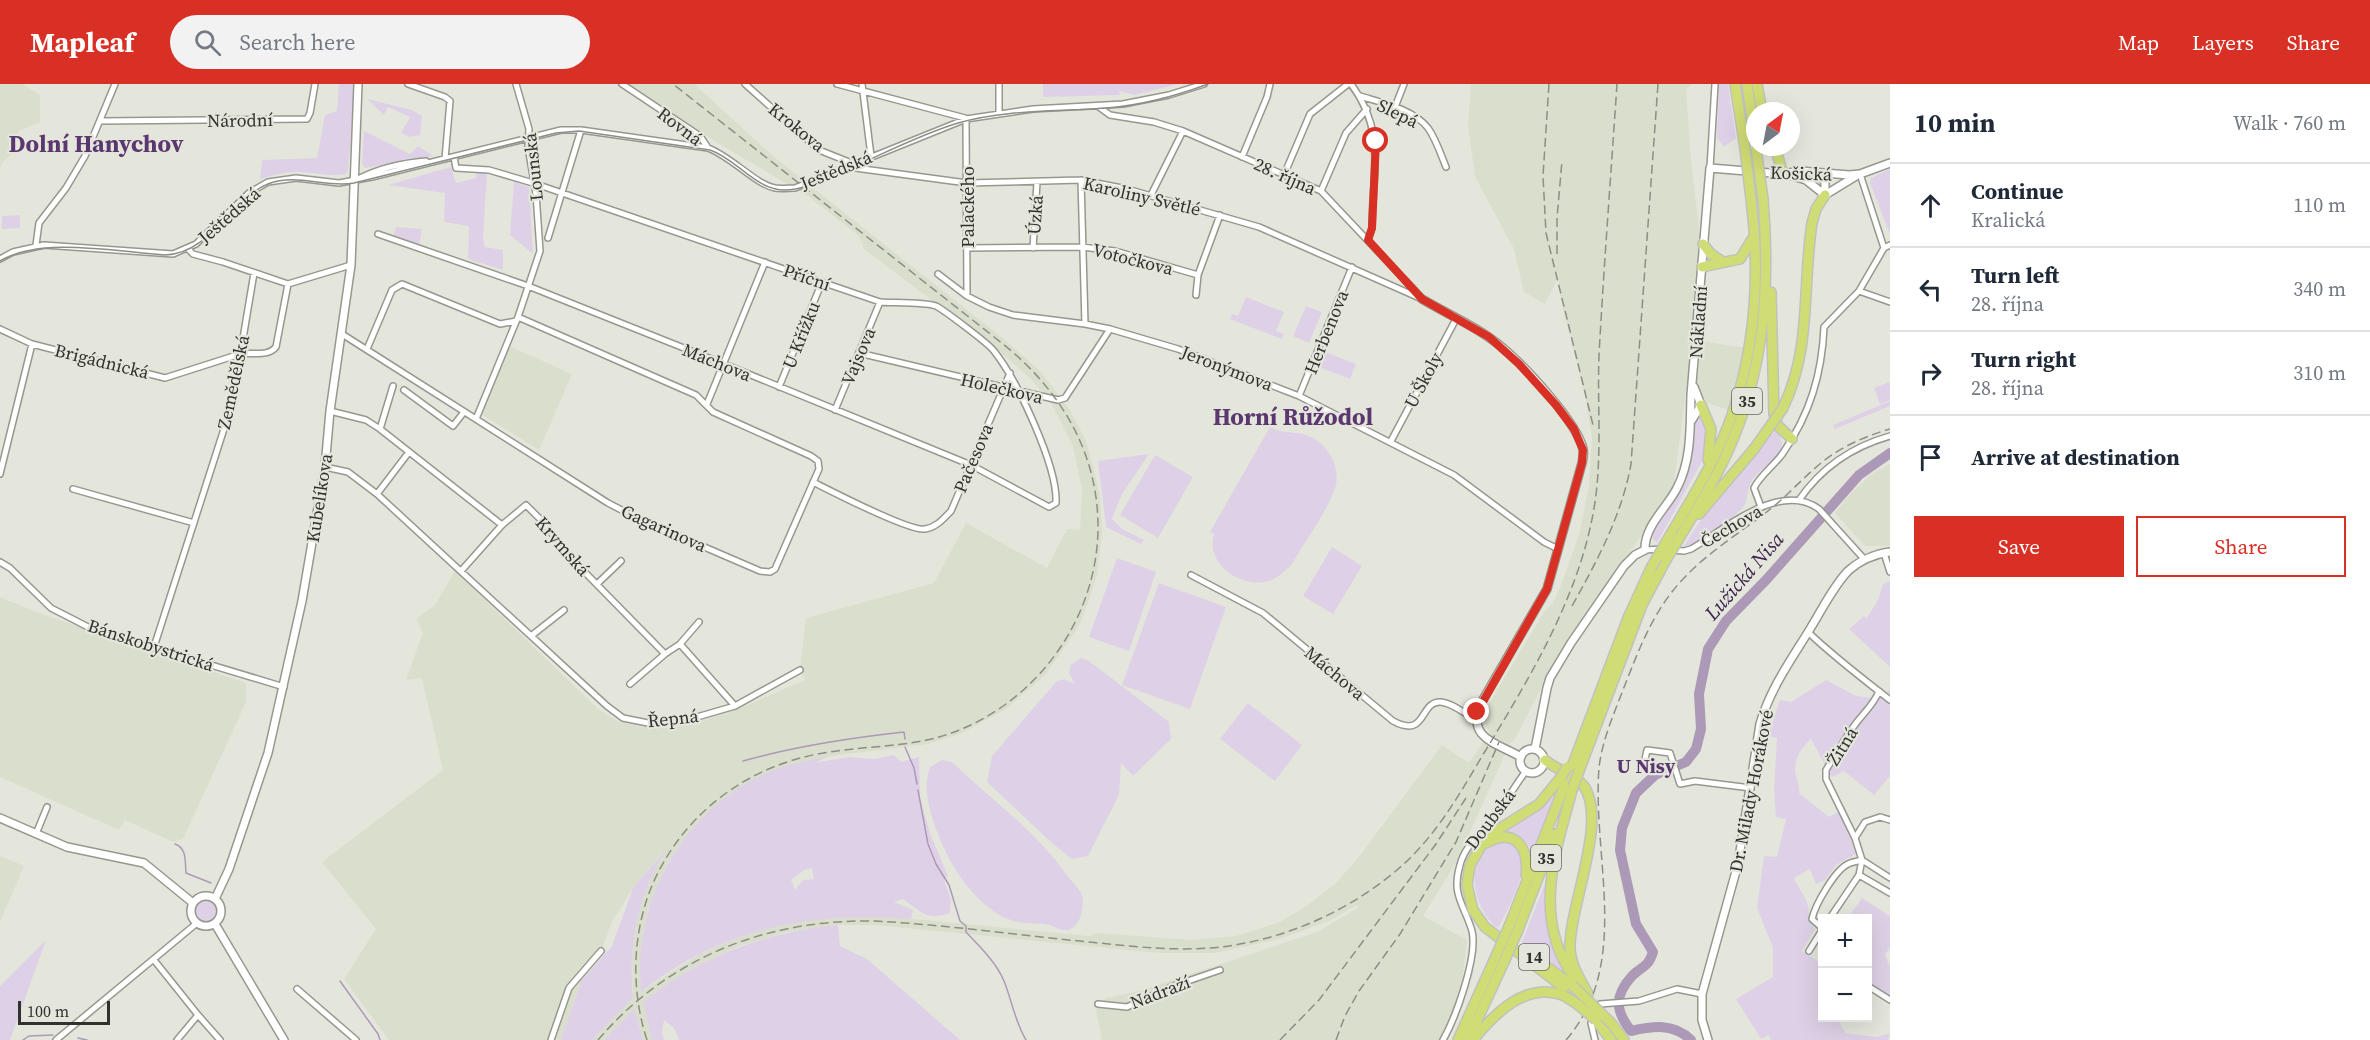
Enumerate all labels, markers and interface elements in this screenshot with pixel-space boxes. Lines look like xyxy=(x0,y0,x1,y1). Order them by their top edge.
search box xyxy=(170,15,590,69)
text: Mapleaf xyxy=(30,23,134,61)
icon: search xyxy=(191,26,224,59)
text: Search here xyxy=(239,27,355,57)
text: Map xyxy=(2118,28,2159,57)
text: Layers xyxy=(2192,28,2254,57)
text: Share xyxy=(2287,28,2340,57)
street label: Slepá xyxy=(1373,92,1424,134)
street label: Krokova xyxy=(763,96,831,158)
street label: Rovná xyxy=(652,101,708,152)
north arrow xyxy=(1746,102,1800,156)
text: 10 min xyxy=(1914,105,1996,141)
street label: Národní xyxy=(207,107,273,133)
text: Walk · 760 m xyxy=(2233,109,2346,137)
district label: Dolní Hanychov xyxy=(8,127,184,160)
route start xyxy=(1362,127,1388,153)
street label: Lounská xyxy=(517,131,549,202)
street label: Ještědská xyxy=(796,144,876,196)
street label: 28. října xyxy=(1250,151,1321,201)
street label: Košická xyxy=(1769,159,1833,187)
street label: Palackého xyxy=(955,166,980,248)
street label: Karoliny Světlé xyxy=(1081,170,1203,222)
text: Continue xyxy=(1971,176,2064,206)
street label: Ještědská xyxy=(192,180,266,250)
icon: ahead xyxy=(1914,189,1947,222)
text: 110 m xyxy=(2293,191,2346,219)
street label: Úzká xyxy=(1021,193,1049,236)
text: Kralická xyxy=(1971,206,2045,234)
street label: Votočkova xyxy=(1090,237,1177,281)
street label: Příční xyxy=(780,257,834,297)
text: Turn left xyxy=(1971,260,2059,290)
icon: left xyxy=(1914,273,1947,306)
text: 340 m xyxy=(2293,275,2346,303)
street label: Herbenova xyxy=(1298,285,1355,378)
street label: Nákladní xyxy=(1683,285,1713,359)
text: 28. října xyxy=(1971,290,2044,318)
street label: U Křížku xyxy=(776,297,826,373)
street label: Vajsova xyxy=(835,323,882,389)
street label: Zemědělská xyxy=(211,332,255,431)
street label: Brigádnická xyxy=(52,337,153,385)
street label: Máchova xyxy=(679,337,756,387)
street label: Jeronýmova xyxy=(1177,339,1277,397)
text: Turn right xyxy=(1971,344,2076,374)
street label: U Školy xyxy=(1398,347,1448,412)
icon: right xyxy=(1914,357,1947,390)
text: 310 m xyxy=(2293,359,2346,387)
street label: Holečkova xyxy=(958,366,1047,410)
text: 28. října xyxy=(1971,374,2044,402)
road number: 35 xyxy=(1732,388,1762,414)
district label: Horní Růžodol xyxy=(1213,400,1374,433)
street label: Pačesova xyxy=(947,419,999,497)
icon: arrive xyxy=(1914,441,1947,474)
text: Arrive at destination xyxy=(1971,442,2180,472)
street label: Kubelíkova xyxy=(300,451,338,544)
street label: Gagarinova xyxy=(617,498,711,558)
street label: Čechova xyxy=(1695,498,1767,554)
street label: Krymská xyxy=(530,511,597,582)
button: Save xyxy=(1914,516,2124,577)
button: Share xyxy=(2136,516,2346,577)
water label: Lužická Nisa xyxy=(1697,525,1791,627)
street label: Bánskobystrická xyxy=(85,613,218,677)
street label: Máchova xyxy=(1299,640,1371,706)
route end xyxy=(1463,698,1489,724)
street label: Řepná xyxy=(646,703,701,733)
street label: Dr. Milady Horákové xyxy=(1723,707,1779,875)
street label: Žitná xyxy=(1820,721,1864,770)
district label: U Nisy xyxy=(1617,752,1676,780)
street label: Doubská xyxy=(1459,783,1522,854)
road number: 35 xyxy=(1531,845,1561,871)
map controls xyxy=(1818,914,1872,1022)
button: + xyxy=(1818,914,1872,968)
road number: 14 xyxy=(1519,944,1549,970)
button: − xyxy=(1818,968,1872,1022)
street label: Nádraží xyxy=(1126,969,1194,1015)
scale bar xyxy=(18,998,110,1026)
text: 100 m xyxy=(27,1000,69,1022)

